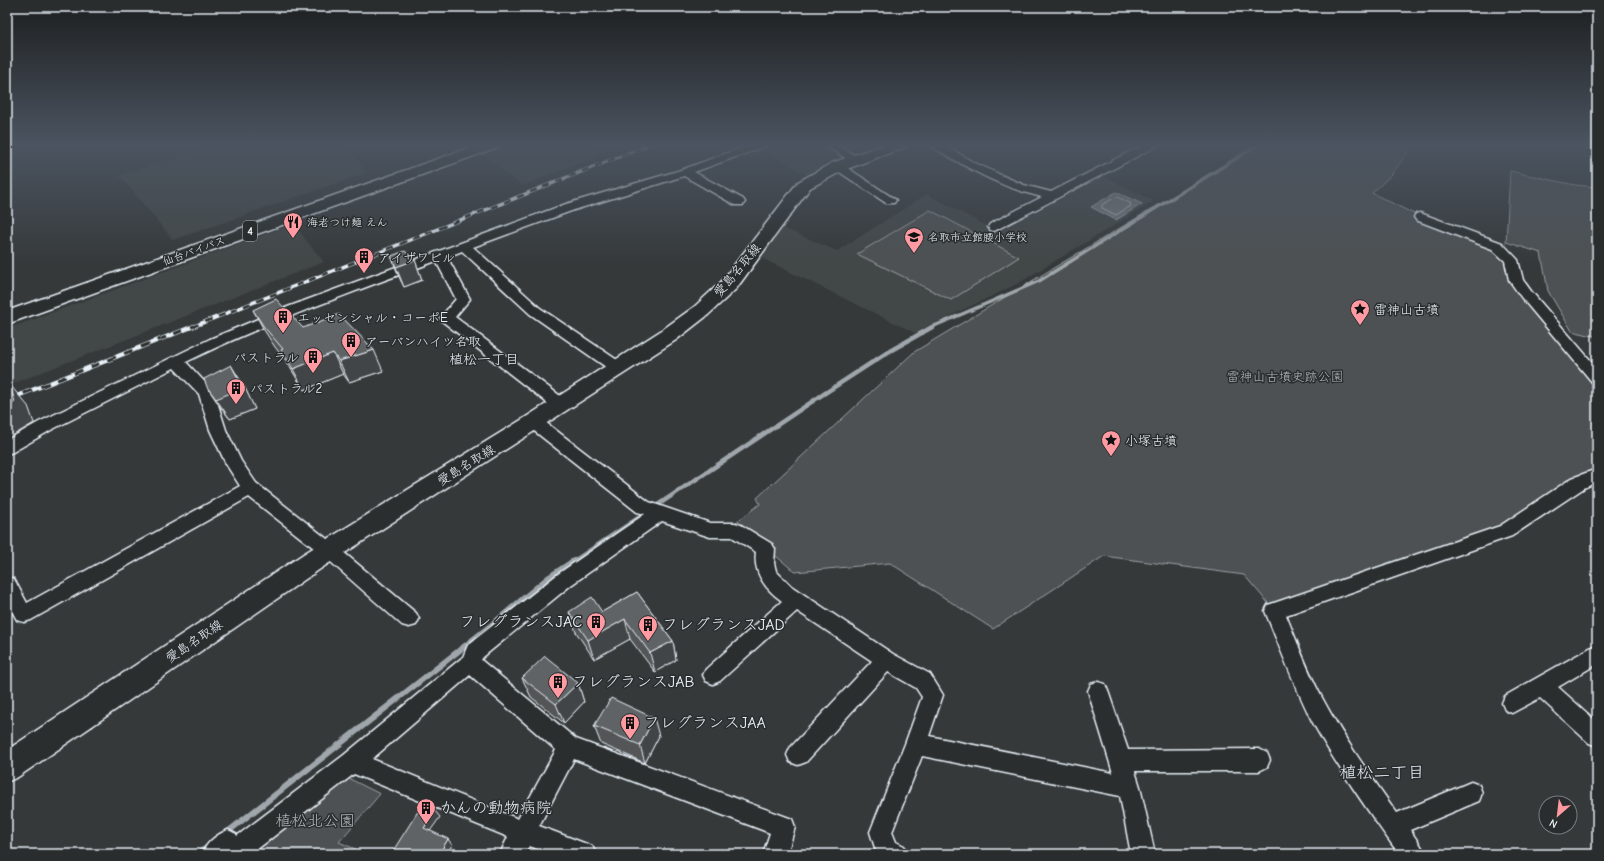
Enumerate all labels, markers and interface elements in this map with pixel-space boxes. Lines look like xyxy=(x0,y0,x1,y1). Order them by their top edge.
restaurant icon: 海老つけ麺 えん xyxy=(282,211,304,239)
place label: 海老つけ麺 えん xyxy=(307,216,388,229)
road number: 4 xyxy=(243,221,257,241)
school or university icon: 名取市立館腰小学校 xyxy=(903,226,925,254)
place label: 名取市立館腰小学校 xyxy=(928,231,1027,244)
street label: 仙台バイパス xyxy=(161,234,227,268)
street label: 愛島名取線 xyxy=(710,240,764,300)
building icon: アイザワビル xyxy=(353,246,375,274)
place label: アイザワビル xyxy=(378,250,455,265)
place icon: 雷神山古墳 xyxy=(1349,298,1371,326)
place label: 雷神山古墳 xyxy=(1374,302,1439,317)
building icon: エッセンシャル・コーポE xyxy=(272,306,294,334)
place label: エッセンシャル・コーポE xyxy=(297,310,448,325)
building icon: アーバンハイツ名取 xyxy=(340,330,362,358)
place label: アーバンハイツ名取 xyxy=(365,334,481,349)
building icon: パストラル xyxy=(302,346,324,374)
place label: パストラル xyxy=(233,350,299,365)
district label: 植松一丁目 xyxy=(449,351,519,368)
park label: 雷神山古墳史跡公園 xyxy=(1226,369,1344,384)
building icon: パストラル2 xyxy=(225,377,247,405)
place label: パストラル2 xyxy=(250,381,323,396)
place icon: 小塚古墳 xyxy=(1100,429,1122,457)
place label: 小塚古墳 xyxy=(1125,433,1177,448)
street label: 愛島名取線 xyxy=(434,441,498,489)
building icon: フレグランスJAC xyxy=(585,611,607,639)
place label: フレグランスJAC xyxy=(460,613,582,631)
building icon: フレグランスJAD xyxy=(637,614,659,642)
street label: 愛島名取線 xyxy=(163,616,226,665)
place label: フレグランスJAD xyxy=(662,616,785,634)
building icon: フレグランスJAB xyxy=(547,671,569,699)
place label: フレグランスJAB xyxy=(572,673,695,691)
building icon: フレグランスJAA xyxy=(619,712,641,740)
place label: フレグランスJAA xyxy=(644,714,766,732)
district label: 植松二丁目 xyxy=(1340,763,1425,782)
north arrow xyxy=(1538,795,1578,835)
building icon: かんの動物病院 xyxy=(415,797,437,825)
place label: かんの動物病院 xyxy=(440,799,552,817)
park label: 植松北公園 xyxy=(275,812,355,830)
text: N xyxy=(1547,816,1560,831)

